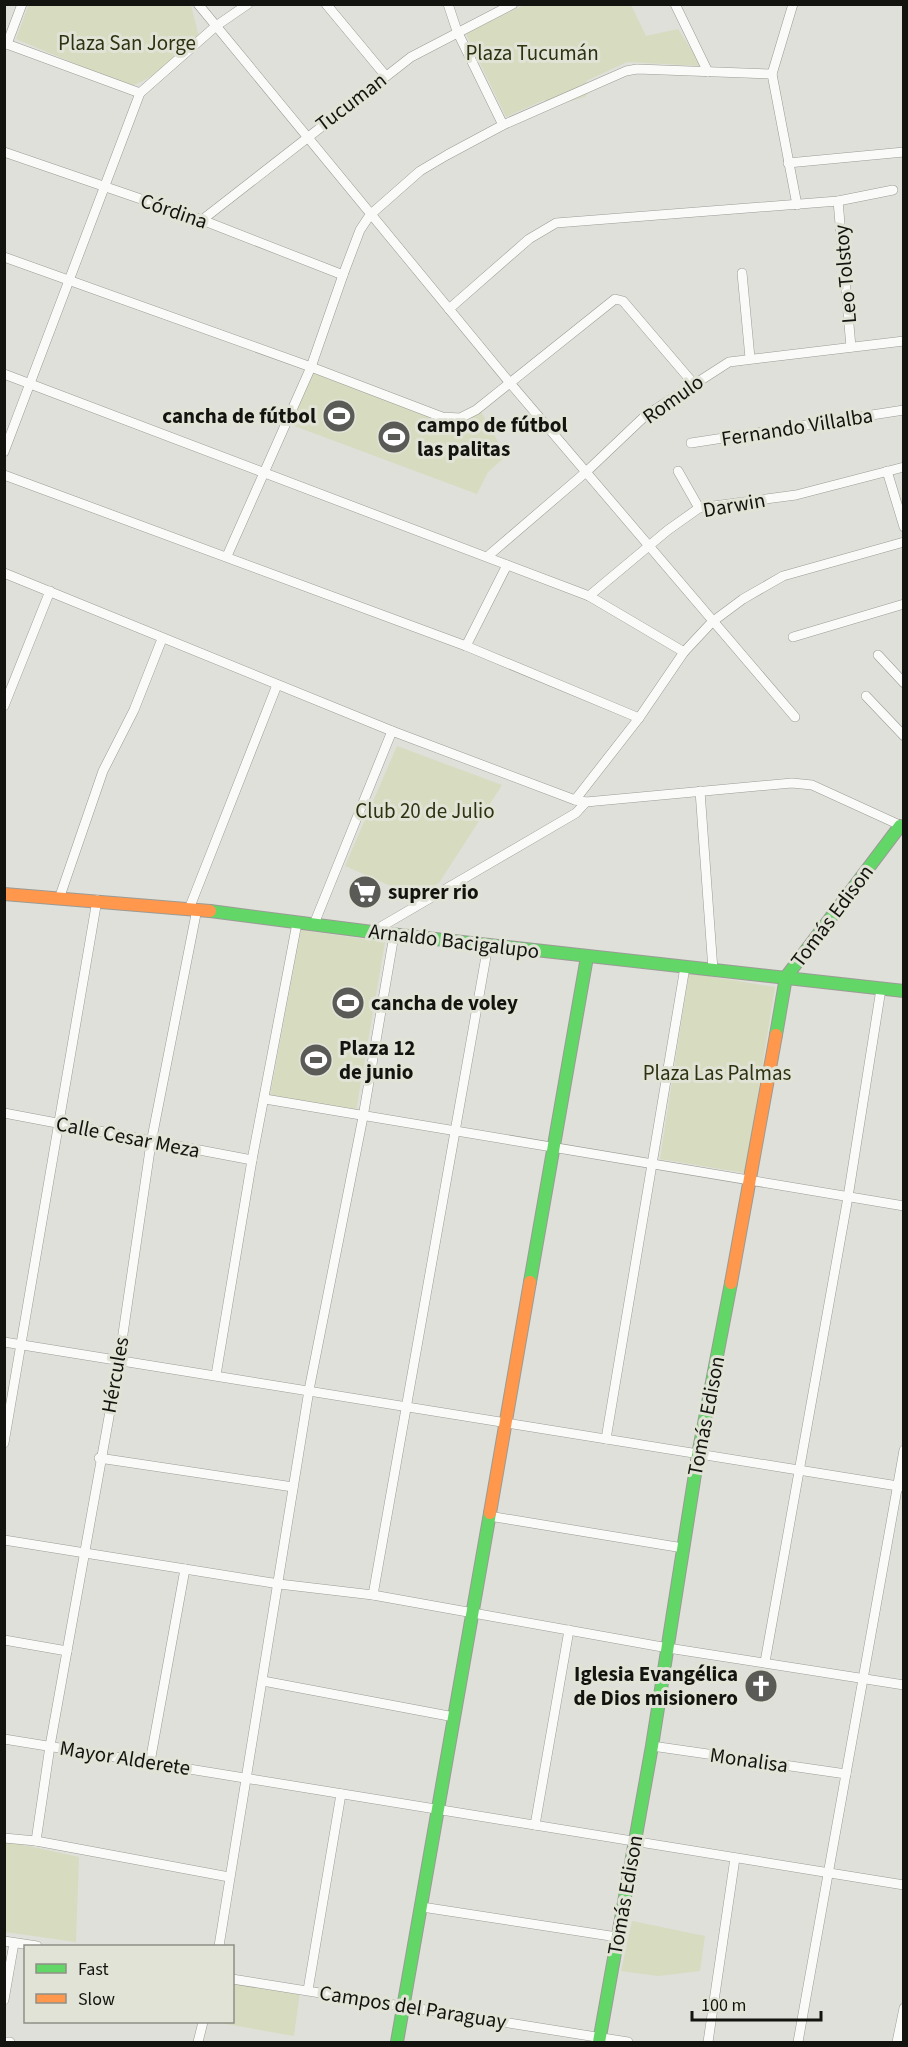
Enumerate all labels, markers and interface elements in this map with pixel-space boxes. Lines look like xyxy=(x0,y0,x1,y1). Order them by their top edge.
park label: Plaza San Jorge xyxy=(58,28,196,58)
park label: Plaza Tucumán xyxy=(465,38,599,68)
street label: Tucuman xyxy=(309,65,393,139)
street label: Córdina xyxy=(136,186,212,236)
street label: Leo Tolstoy xyxy=(826,223,864,325)
street label: Romulo xyxy=(636,367,710,431)
sports icon: cancha de fútbol xyxy=(321,398,357,434)
street label: Fernando Villalba xyxy=(719,400,875,454)
place label: cancha de fútbol xyxy=(162,401,316,431)
place label: campo de fútbol las palitas xyxy=(417,410,568,464)
sports icon: campo de fútbol las palitas xyxy=(376,419,412,455)
street label: Darwin xyxy=(700,485,768,525)
park label: Club 20 de Julio xyxy=(355,796,495,826)
street label: Tomás Edison xyxy=(783,858,881,974)
supermarket icon: suprer rio xyxy=(347,874,383,910)
place label: suprer rio xyxy=(388,877,479,907)
street label: Arnaldo Bacigalupo xyxy=(367,916,541,966)
sports icon: cancha de voley xyxy=(330,985,366,1021)
place label: cancha de voley xyxy=(371,988,518,1018)
place label: Plaza 12 de junio xyxy=(339,1033,415,1087)
sports icon: Plaza 12 de junio xyxy=(298,1042,334,1078)
park label: Plaza Las Palmas xyxy=(643,1058,791,1088)
street label: Calle Cesar Meza xyxy=(54,1108,202,1166)
street label: Hércules xyxy=(94,1334,136,1415)
street label: Tomás Edison xyxy=(680,1353,732,1479)
place label: Iglesia Evangélica de Dios misionero xyxy=(573,1659,738,1713)
church icon: Iglesia Evangélica de Dios misionero xyxy=(743,1668,779,1704)
street label: Mayor Alderete xyxy=(58,1733,192,1783)
street label: Monalisa xyxy=(708,1740,790,1780)
street label: Tomás Edison xyxy=(600,1833,650,1957)
legend xyxy=(24,1945,234,2023)
text: Fast xyxy=(78,1957,109,1982)
street label: Campos del Paraguay xyxy=(317,1977,509,2037)
scale bar xyxy=(692,1984,821,2022)
text: Slow xyxy=(78,1987,115,2012)
text: 100 m xyxy=(701,1993,746,2018)

